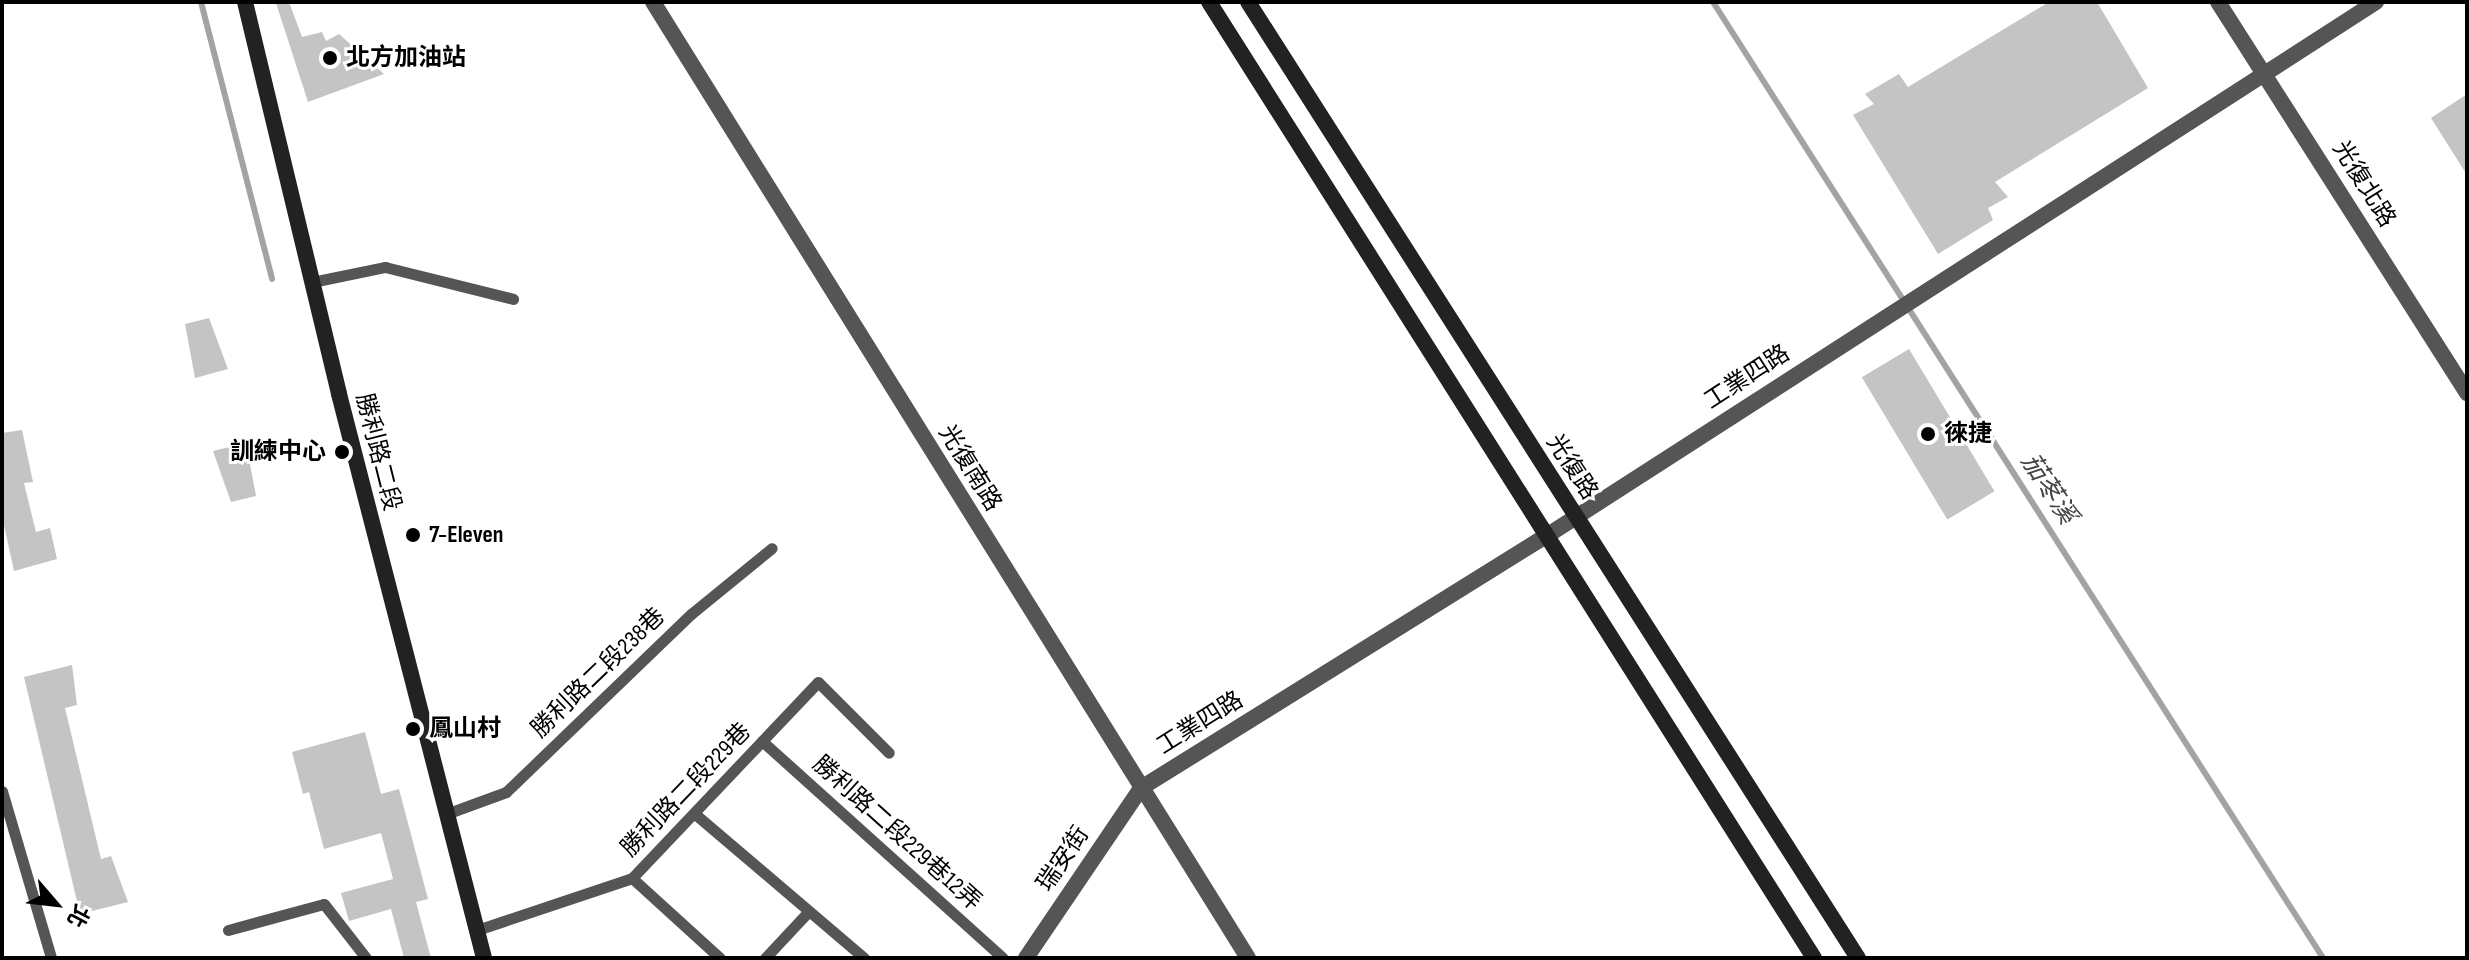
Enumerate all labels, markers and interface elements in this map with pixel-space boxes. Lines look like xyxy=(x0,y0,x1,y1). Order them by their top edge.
place label: 北方加油站 xyxy=(346,44,466,72)
marker: 北方加油站 xyxy=(321,49,339,67)
street label: 光復北路 xyxy=(2326,136,2402,232)
street label: 工業四路 xyxy=(1699,339,1795,415)
street label: 勝利路二段 xyxy=(350,390,406,514)
street label: 光復南路 xyxy=(932,420,1008,516)
place label: 徠捷 xyxy=(1944,420,1992,448)
marker: 徠捷 xyxy=(1919,425,1937,443)
street label: 光復路 xyxy=(1540,429,1604,505)
place label: 訓練中心 xyxy=(230,438,326,466)
marker: 訓練中心 xyxy=(333,443,351,461)
water label: 茄苳溪 xyxy=(2014,448,2082,530)
place label: 7-Eleven xyxy=(429,521,503,549)
marker: 7-Eleven xyxy=(404,526,422,544)
street label: 勝利路二段238巷 xyxy=(525,602,671,744)
street label: 工業四路 xyxy=(1152,685,1248,761)
place label: 鳳山村 xyxy=(429,715,501,743)
street label: 勝利路二段229巷 xyxy=(615,717,757,863)
marker: 鳳山村 xyxy=(404,720,422,738)
street label: 勝利路二段229巷12弄 xyxy=(807,750,987,916)
street label: 瑞安街 xyxy=(1031,821,1095,897)
north arrow xyxy=(16,864,96,944)
text: 北 xyxy=(61,899,95,932)

